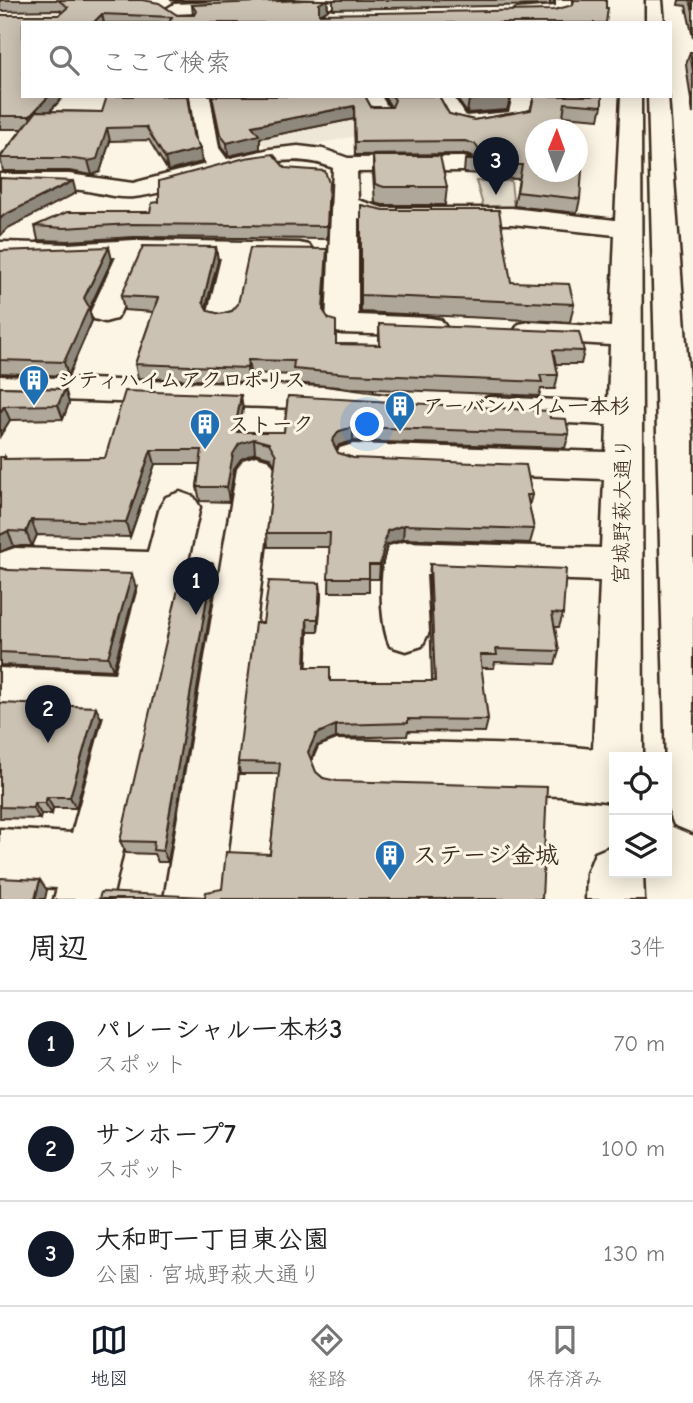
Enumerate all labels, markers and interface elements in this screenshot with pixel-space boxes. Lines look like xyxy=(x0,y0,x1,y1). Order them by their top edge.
search box xyxy=(21,21,672,98)
icon: search xyxy=(45,41,83,79)
text: ここで検索 xyxy=(101,48,231,78)
north arrow xyxy=(525,119,588,182)
pin: 3 xyxy=(473,137,519,195)
building icon: シティハイムアクロポリス xyxy=(17,363,51,407)
place label: シティハイムアクロポリス xyxy=(57,368,306,392)
building icon: アーバンハイム一本杉 xyxy=(383,389,417,433)
place label: アーバンハイム一本杉 xyxy=(423,394,630,418)
building icon: ストーク xyxy=(188,407,222,451)
your location xyxy=(350,407,384,441)
place label: ストーク xyxy=(228,412,314,436)
street label: 宮城野萩大通り xyxy=(609,437,635,585)
pin: 1 xyxy=(173,557,219,615)
pin: 2 xyxy=(25,685,71,743)
map controls xyxy=(609,752,672,878)
button: locate xyxy=(609,752,672,815)
button: layers xyxy=(609,815,672,878)
building icon: ステージ金城 xyxy=(373,838,407,882)
place label: ステージ金城 xyxy=(413,841,559,869)
text: 周辺 xyxy=(28,931,88,966)
text: 3件 xyxy=(630,934,665,961)
text: パレーシャル一本杉3 xyxy=(95,1015,342,1045)
text: 1 xyxy=(46,1030,56,1057)
text: 70 m xyxy=(613,1030,665,1057)
text: スポット xyxy=(95,1051,187,1078)
text: サンホープ7 xyxy=(95,1120,236,1150)
text: 2 xyxy=(45,1135,57,1162)
text: 100 m xyxy=(601,1135,665,1162)
text: スポット xyxy=(95,1156,187,1183)
text: 大和町一丁目東公園 xyxy=(95,1225,329,1255)
text: 3 xyxy=(45,1240,57,1267)
text: 130 m xyxy=(604,1240,665,1267)
text: 公園 · 宮城野萩大通り xyxy=(95,1261,321,1288)
tab: 地図 xyxy=(90,1321,128,1390)
tab: 経路 xyxy=(308,1321,347,1390)
tab: 保存済み xyxy=(527,1321,603,1390)

